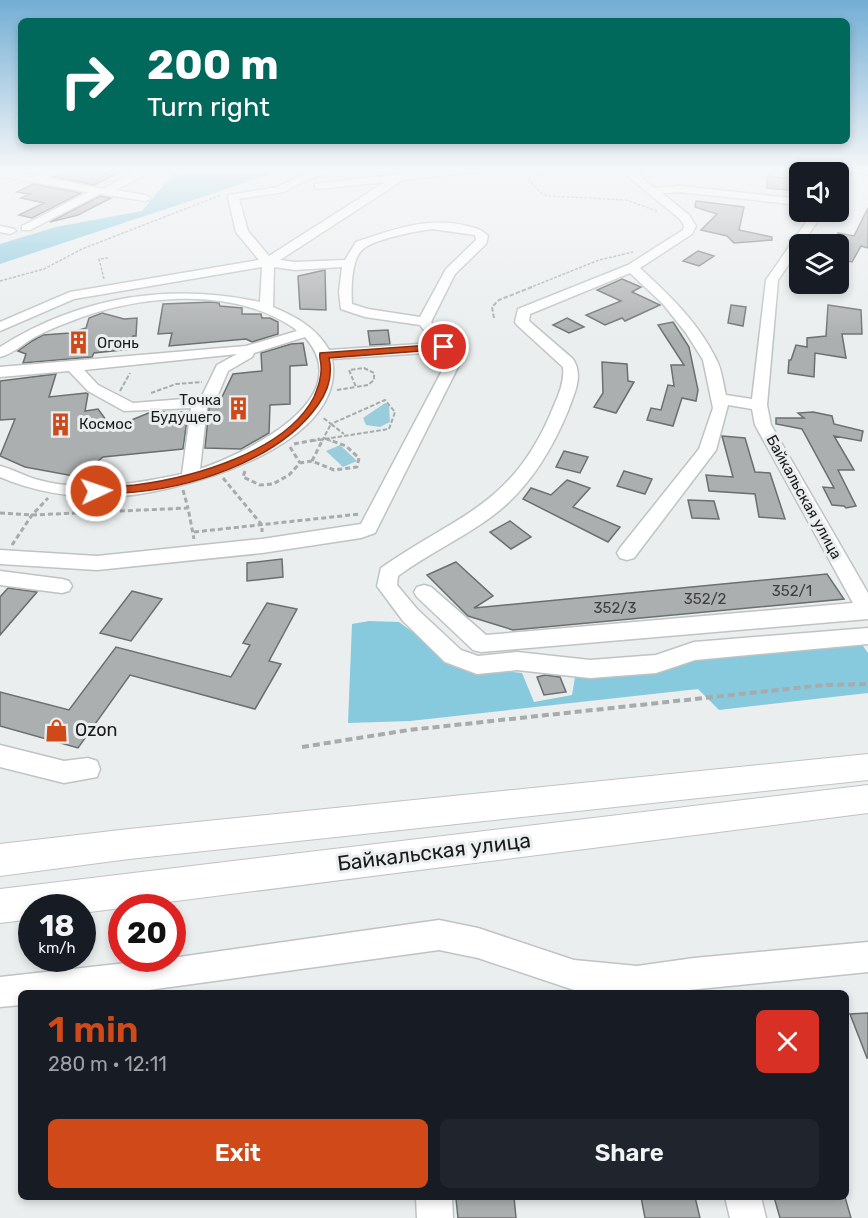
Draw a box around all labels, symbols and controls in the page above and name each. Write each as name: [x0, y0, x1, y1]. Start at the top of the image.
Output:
text: 200 m: [147, 40, 279, 90]
icon: right: [48, 42, 126, 120]
text: Turn right: [147, 91, 270, 123]
map controls: [789, 162, 849, 294]
button: sound: [789, 162, 849, 222]
button: layers: [789, 234, 849, 294]
pin: [418, 321, 469, 372]
building icon: Огонь: [66, 330, 92, 356]
icon: arrive: [427, 330, 460, 363]
place label: Огонь: [97, 334, 139, 352]
place label: Точка Будущего: [150, 391, 221, 426]
building icon: Точка Будущего: [226, 396, 252, 422]
building icon: Космос: [48, 411, 74, 437]
place label: Космос: [79, 415, 132, 433]
street label: Байкальская улица: [762, 432, 846, 562]
position arrow: [64, 459, 128, 523]
house number: 352/1: [772, 582, 812, 600]
house number: 352/2: [684, 590, 726, 608]
house number: 352/3: [594, 599, 636, 617]
shop icon: Ozon: [44, 717, 70, 743]
place label: Ozon: [75, 719, 117, 741]
street label: Байкальская улица: [336, 827, 532, 876]
speed limit sign: 20: [108, 894, 186, 972]
text: 18: [39, 908, 75, 944]
text: km/h: [38, 939, 76, 957]
text: 1 min: [48, 1008, 139, 1051]
button: close: [756, 1010, 819, 1073]
text: 280 m · 12:11: [48, 1052, 167, 1076]
button: Exit: [48, 1119, 428, 1188]
button: Share: [440, 1119, 819, 1188]

